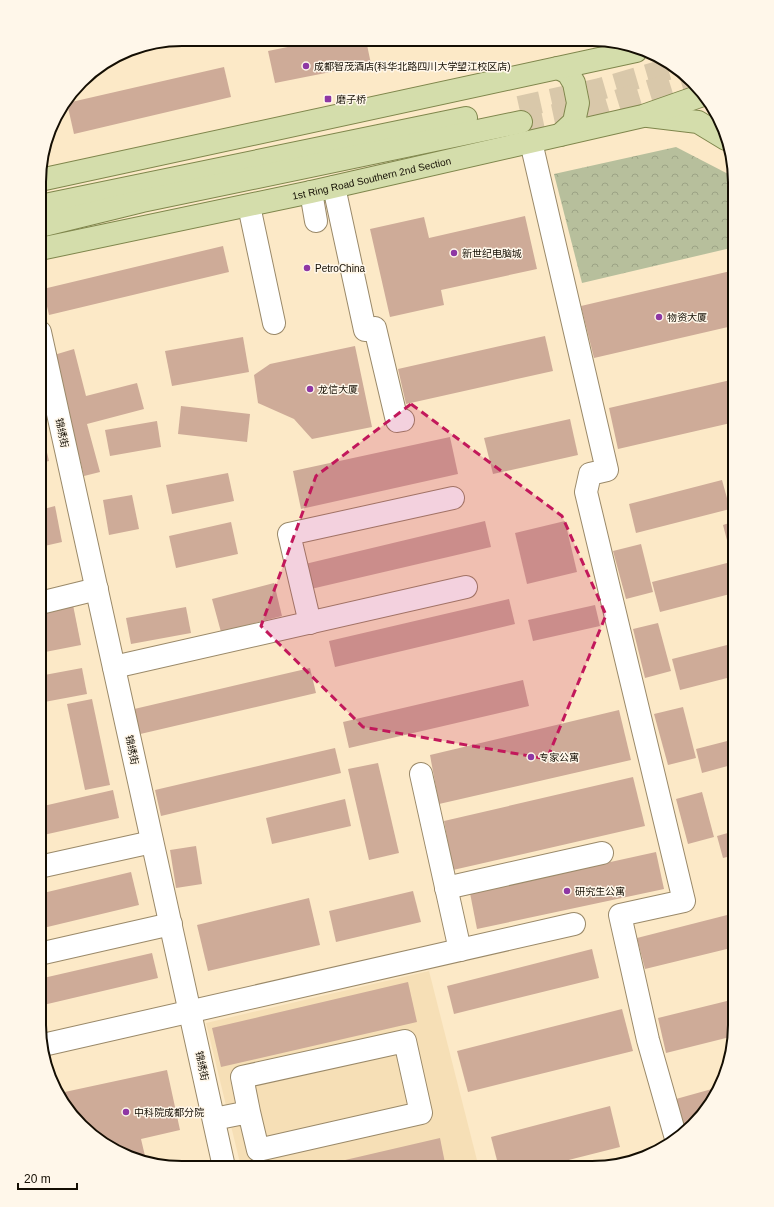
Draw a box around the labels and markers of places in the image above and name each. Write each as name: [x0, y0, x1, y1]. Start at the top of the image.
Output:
marker: 成都智茂酒店(科华北路四川大学望江校区店): [301, 61, 311, 71]
place label: 成都智茂酒店(科华北路四川大学望江校区店): [314, 61, 511, 72]
marker: 磨子桥: [323, 94, 333, 104]
place label: 磨子桥: [336, 94, 366, 105]
marker: 新世纪电脑城: [449, 248, 459, 258]
place label: 新世纪电脑城: [462, 248, 522, 259]
marker: PetroChina: [302, 263, 312, 273]
place label: PetroChina: [315, 263, 365, 274]
marker: 物资大厦: [654, 312, 664, 322]
place label: 物资大厦: [667, 312, 707, 323]
marker: 龙信大厦: [305, 384, 315, 394]
place label: 龙信大厦: [318, 384, 358, 395]
marker: 专家公寓: [526, 752, 536, 762]
place label: 专家公寓: [539, 752, 579, 763]
marker: 研究生公寓: [562, 886, 572, 896]
place label: 研究生公寓: [575, 886, 625, 897]
marker: 中科院成都分院: [121, 1107, 131, 1117]
place label: 中科院成都分院: [134, 1107, 204, 1118]

